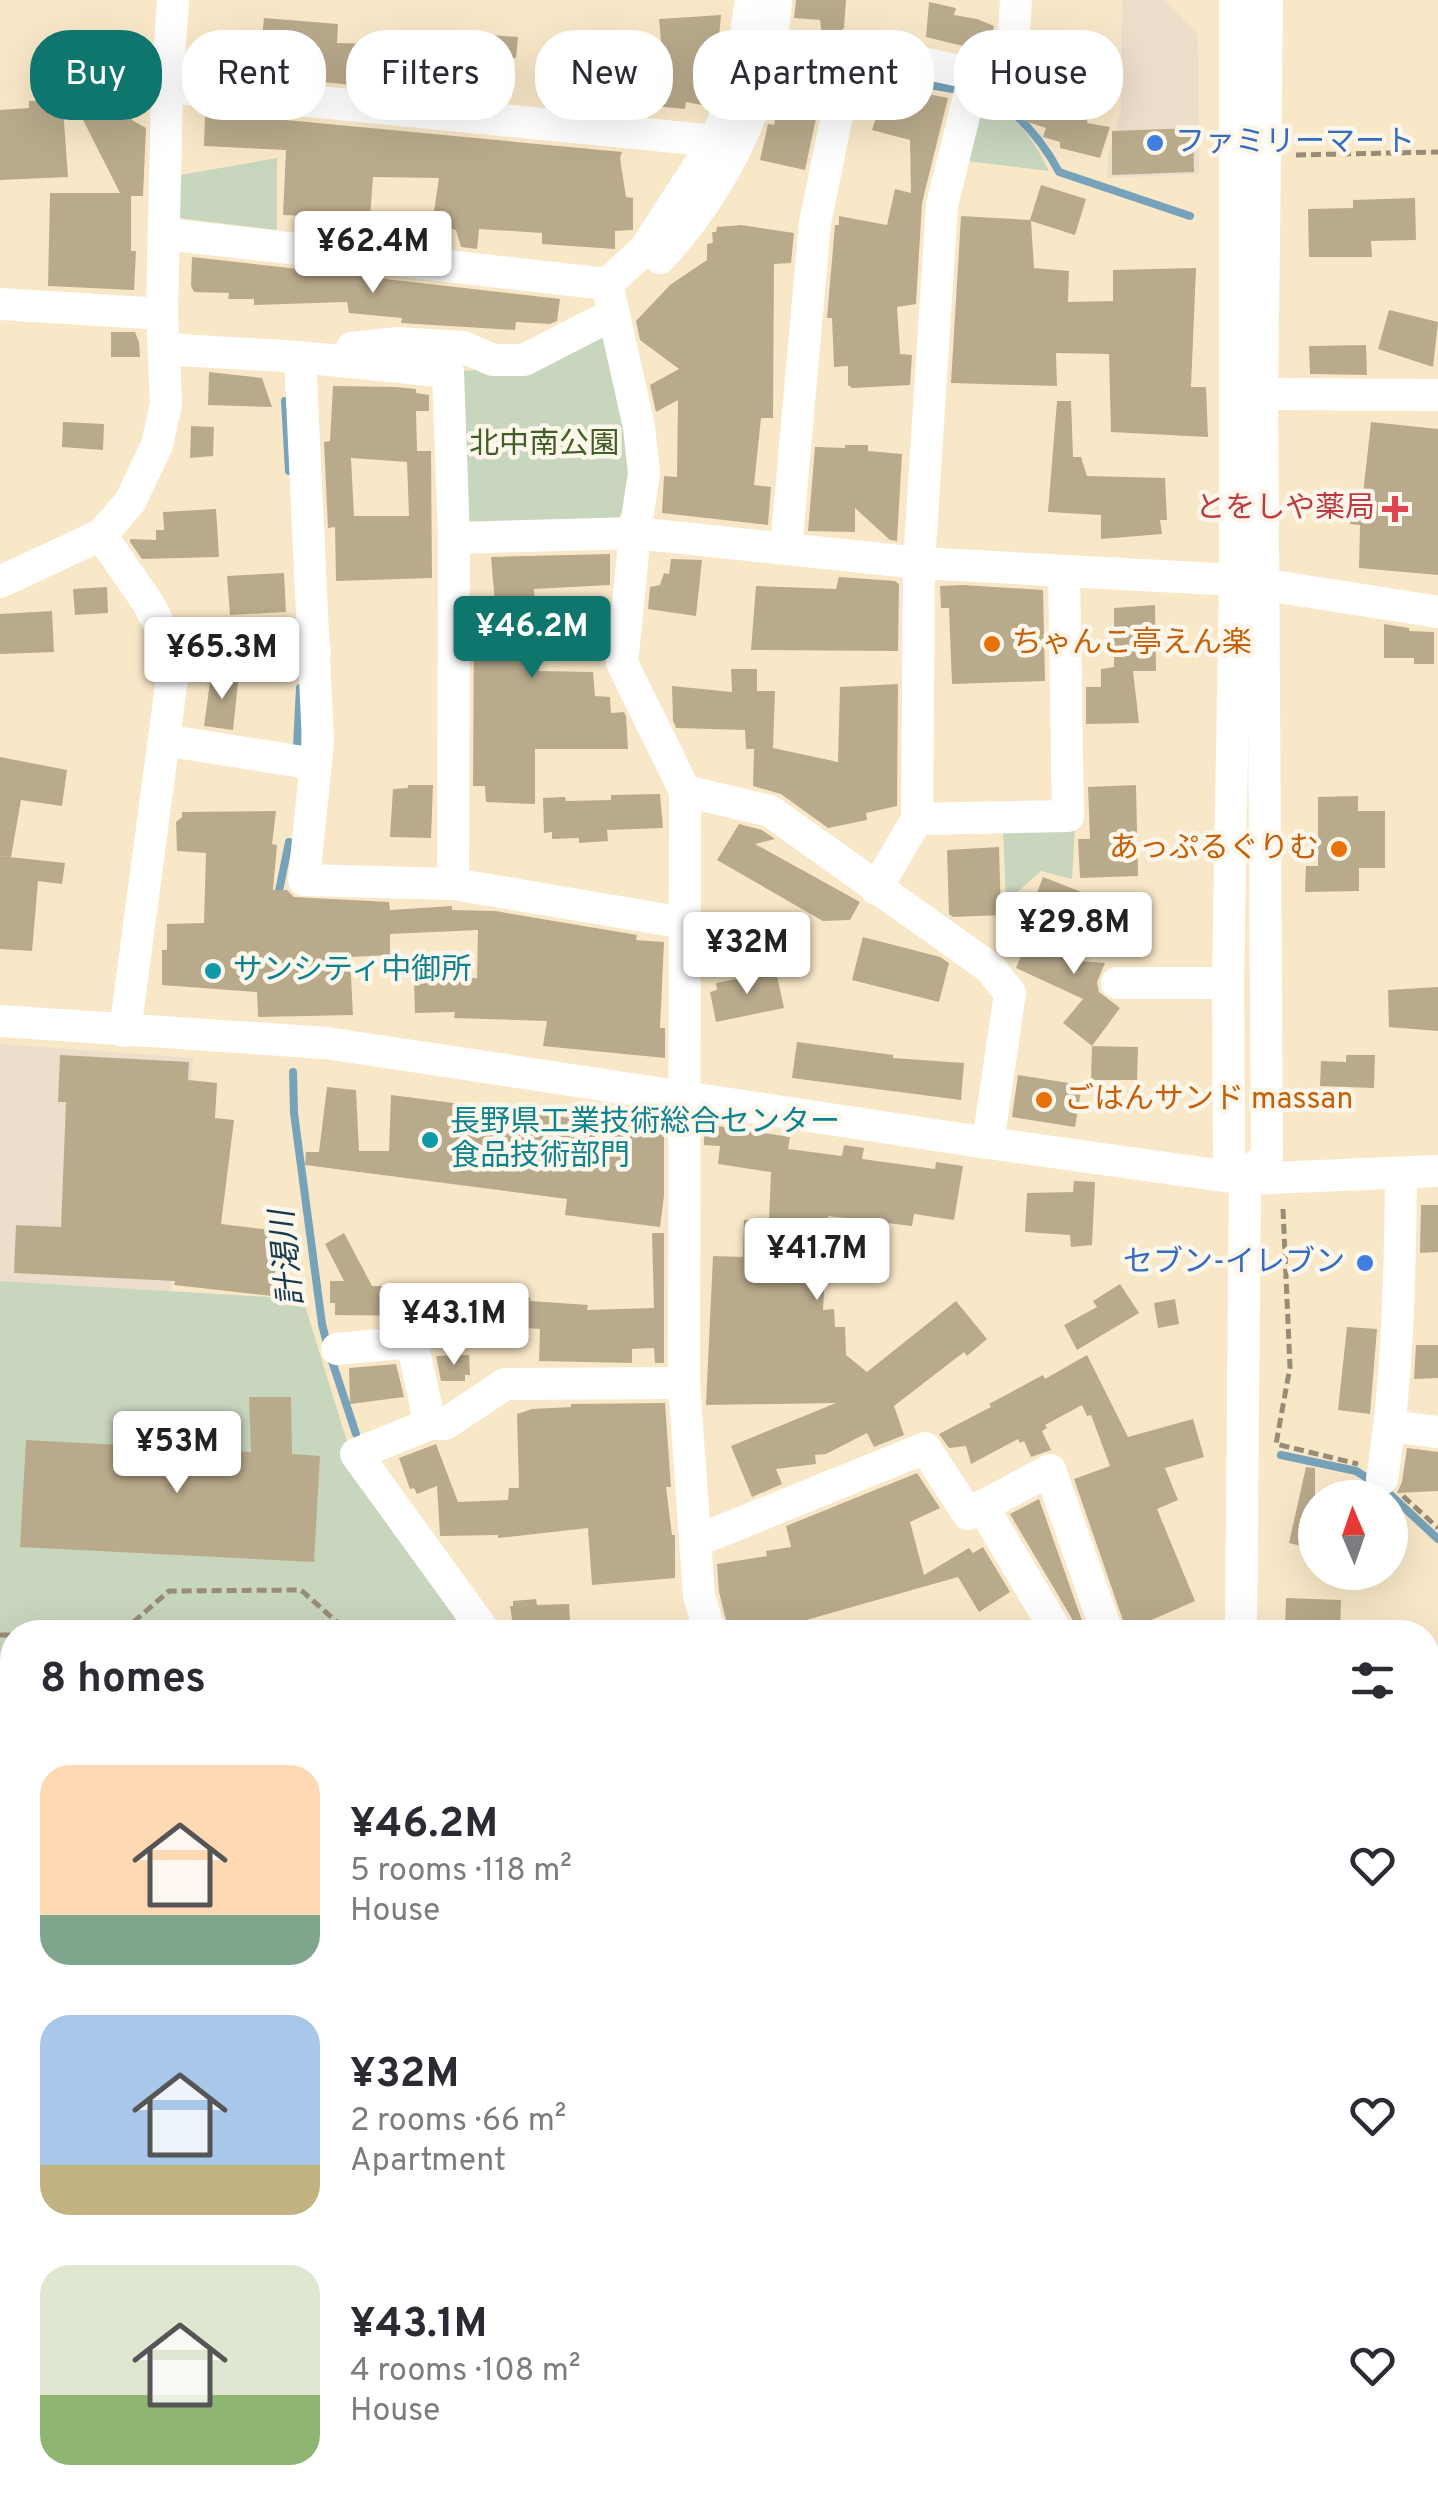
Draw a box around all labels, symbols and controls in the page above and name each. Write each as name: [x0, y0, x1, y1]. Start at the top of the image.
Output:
chip: Buy: [30, 30, 162, 120]
chip: Rent: [182, 30, 326, 120]
chip: Filters: [346, 30, 515, 120]
chip: New: [535, 30, 673, 120]
chip: Apartment: [693, 30, 934, 120]
chip: House: [954, 30, 1123, 120]
place label: ファミリーマート: [1175, 125, 1415, 162]
marker: ファミリーマート: [1144, 132, 1166, 154]
pin: ¥62.4M: [292, 211, 454, 296]
text: ¥62.4M: [317, 223, 429, 263]
park label: 北中南公園: [469, 427, 619, 464]
place label: とをしや薬局: [1195, 491, 1375, 528]
marker: とをしや薬局: [1384, 498, 1406, 520]
pin: ¥46.2M: [451, 596, 613, 681]
text: ¥46.2M: [476, 608, 588, 648]
pin: ¥65.3M: [141, 617, 303, 702]
place label: ちゃんこ亭えん楽: [1012, 626, 1252, 663]
text: ¥65.3M: [166, 629, 278, 669]
marker: ちゃんこ亭えん楽: [981, 633, 1003, 655]
place label: あっぷるぐりむ: [1109, 831, 1319, 868]
marker: あっぷるぐりむ: [1328, 838, 1350, 860]
pin: ¥29.8M: [993, 892, 1155, 977]
text: ¥29.8M: [1018, 904, 1130, 944]
pin: ¥32M: [688, 912, 806, 997]
text: ¥32M: [705, 924, 789, 964]
place label: サンシティ中御所: [233, 953, 471, 990]
marker: サンシティ中御所: [202, 960, 224, 982]
place label: ごはんサンド massan: [1064, 1082, 1353, 1119]
marker: ごはんサンド massan: [1033, 1089, 1055, 1111]
place label: 長野県工業技術総合センター 食品技術部門: [450, 1105, 840, 1176]
marker: 長野県工業技術総合センター 食品技術部門: [419, 1129, 441, 1151]
water label: 計渇川: [264, 1205, 314, 1308]
pin: ¥41.7M: [736, 1218, 898, 1303]
text: ¥41.7M: [766, 1230, 868, 1270]
place label: セブン-イレブン: [1123, 1245, 1345, 1282]
marker: セブン-イレブン: [1354, 1252, 1376, 1274]
pin: ¥43.1M: [373, 1283, 535, 1368]
text: ¥43.1M: [402, 1295, 506, 1335]
pin: ¥53M: [118, 1411, 236, 1496]
text: ¥53M: [135, 1423, 219, 1463]
north arrow: [1298, 1480, 1408, 1590]
map controls: [1298, 1480, 1408, 1590]
icon: filters: [1345, 1653, 1400, 1708]
text: 8 homes: [40, 1654, 206, 1707]
text: ¥46.2M: [350, 1799, 498, 1852]
icon: home: [120, 1805, 240, 1925]
icon: heart: [1345, 1838, 1400, 1893]
text: 5 rooms · 118 m²: [350, 1852, 572, 1892]
text: House: [350, 1892, 440, 1932]
text: ¥32M: [350, 2049, 460, 2102]
icon: home: [120, 2055, 240, 2175]
icon: heart: [1345, 2088, 1400, 2143]
text: 2 rooms · 66 m²: [350, 2102, 566, 2142]
text: Apartment: [350, 2142, 506, 2182]
text: ¥43.1M: [350, 2299, 488, 2352]
icon: home: [120, 2305, 240, 2425]
icon: heart: [1345, 2338, 1400, 2393]
text: 4 rooms · 108 m²: [350, 2352, 581, 2392]
text: House: [350, 2392, 440, 2432]

